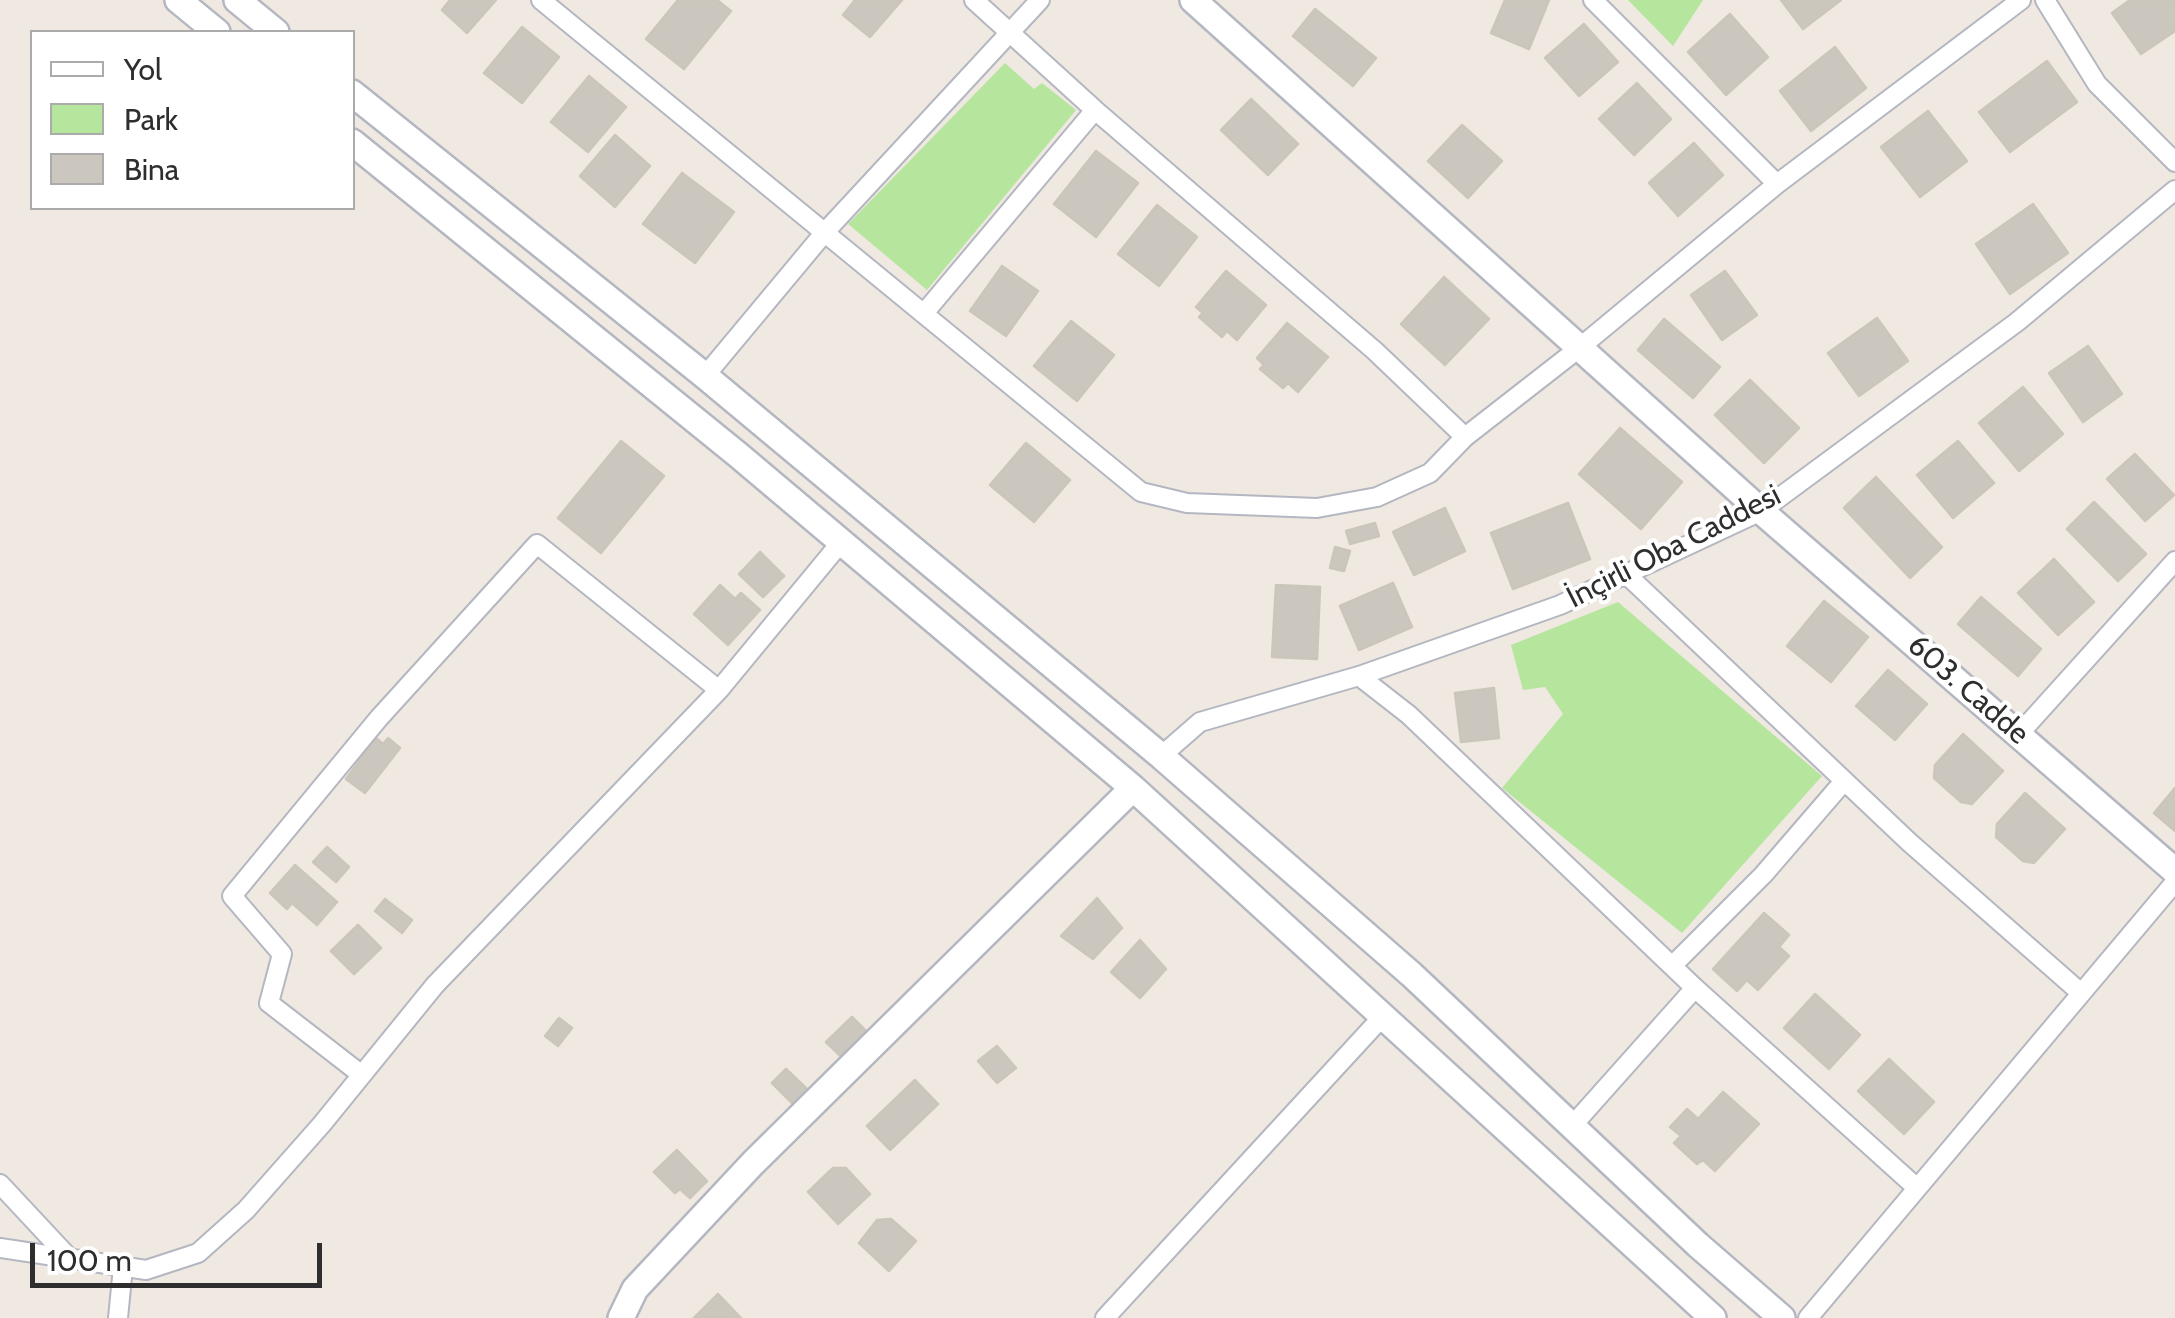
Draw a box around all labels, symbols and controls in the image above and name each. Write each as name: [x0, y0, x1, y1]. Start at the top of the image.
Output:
legend: [30, 30, 355, 210]
text: Yol: [124, 51, 162, 88]
text: Park: [124, 101, 178, 138]
text: Bina: [124, 151, 179, 188]
street label: İnçirli Oba Caddesi: [1561, 478, 1787, 616]
street label: 603. Cadde: [1900, 628, 2036, 752]
scale bar: [35, 1223, 328, 1285]
text: 100 m: [47, 1242, 132, 1279]

